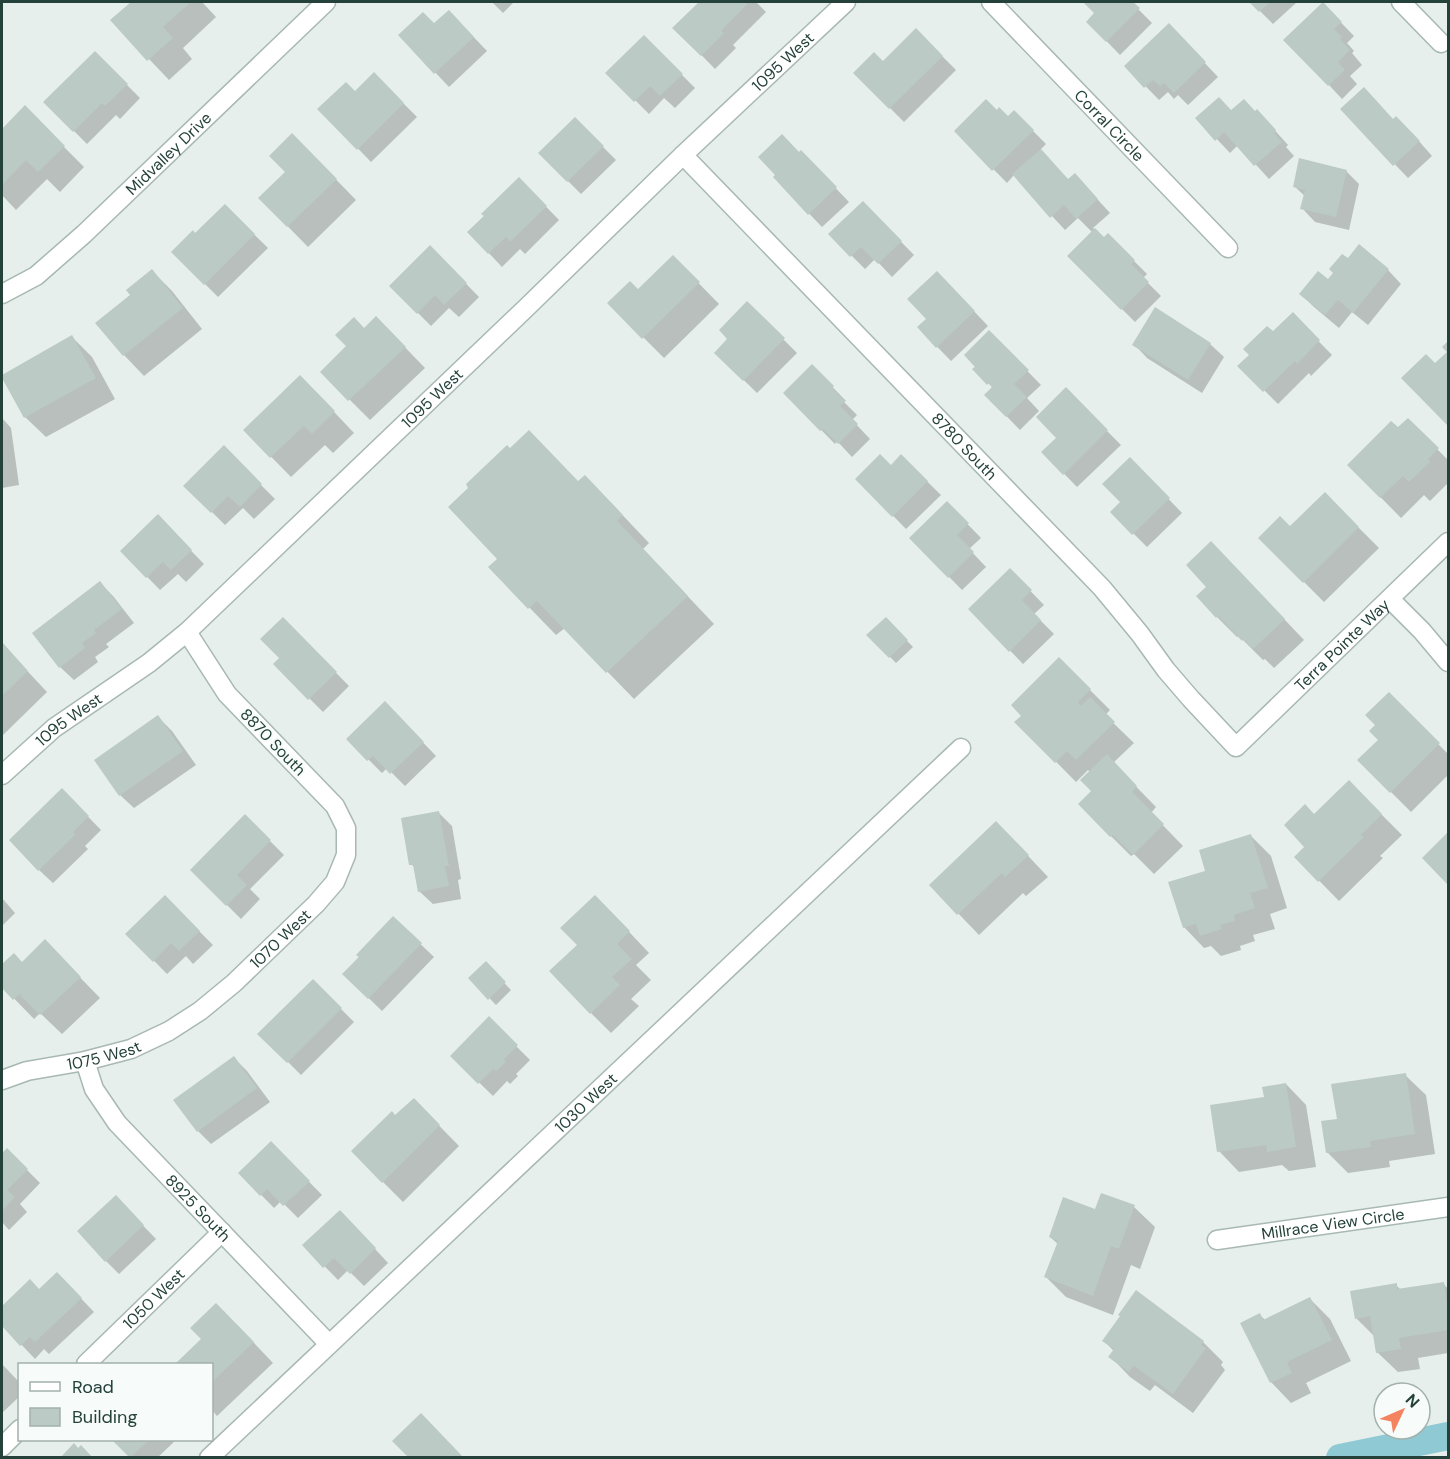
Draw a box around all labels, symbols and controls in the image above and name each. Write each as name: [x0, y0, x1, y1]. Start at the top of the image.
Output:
street label: 1095 West: [747, 27, 818, 96]
street label: Corral Circle: [1070, 85, 1149, 166]
street label: Midvalley Drive: [121, 107, 216, 199]
street label: 1095 West: [397, 363, 467, 432]
street label: 8780 South: [927, 408, 1002, 484]
street label: Terra Pointe Way: [1290, 594, 1394, 695]
street label: 1095 West: [31, 688, 106, 751]
street label: 8870 South: [236, 704, 310, 780]
street label: 1070 West: [245, 904, 315, 973]
street label: 1075 West: [65, 1035, 144, 1074]
street label: 1030 West: [550, 1068, 621, 1137]
street label: 8925 South: [161, 1170, 236, 1246]
street label: Millrace View Circle: [1260, 1203, 1406, 1244]
street label: 1050 West: [118, 1264, 189, 1333]
legend: [18, 1363, 213, 1441]
text: Road: [72, 1375, 114, 1399]
north arrow: [1372, 1381, 1432, 1441]
text: N: [1401, 1389, 1424, 1412]
text: Building: [72, 1405, 137, 1429]

